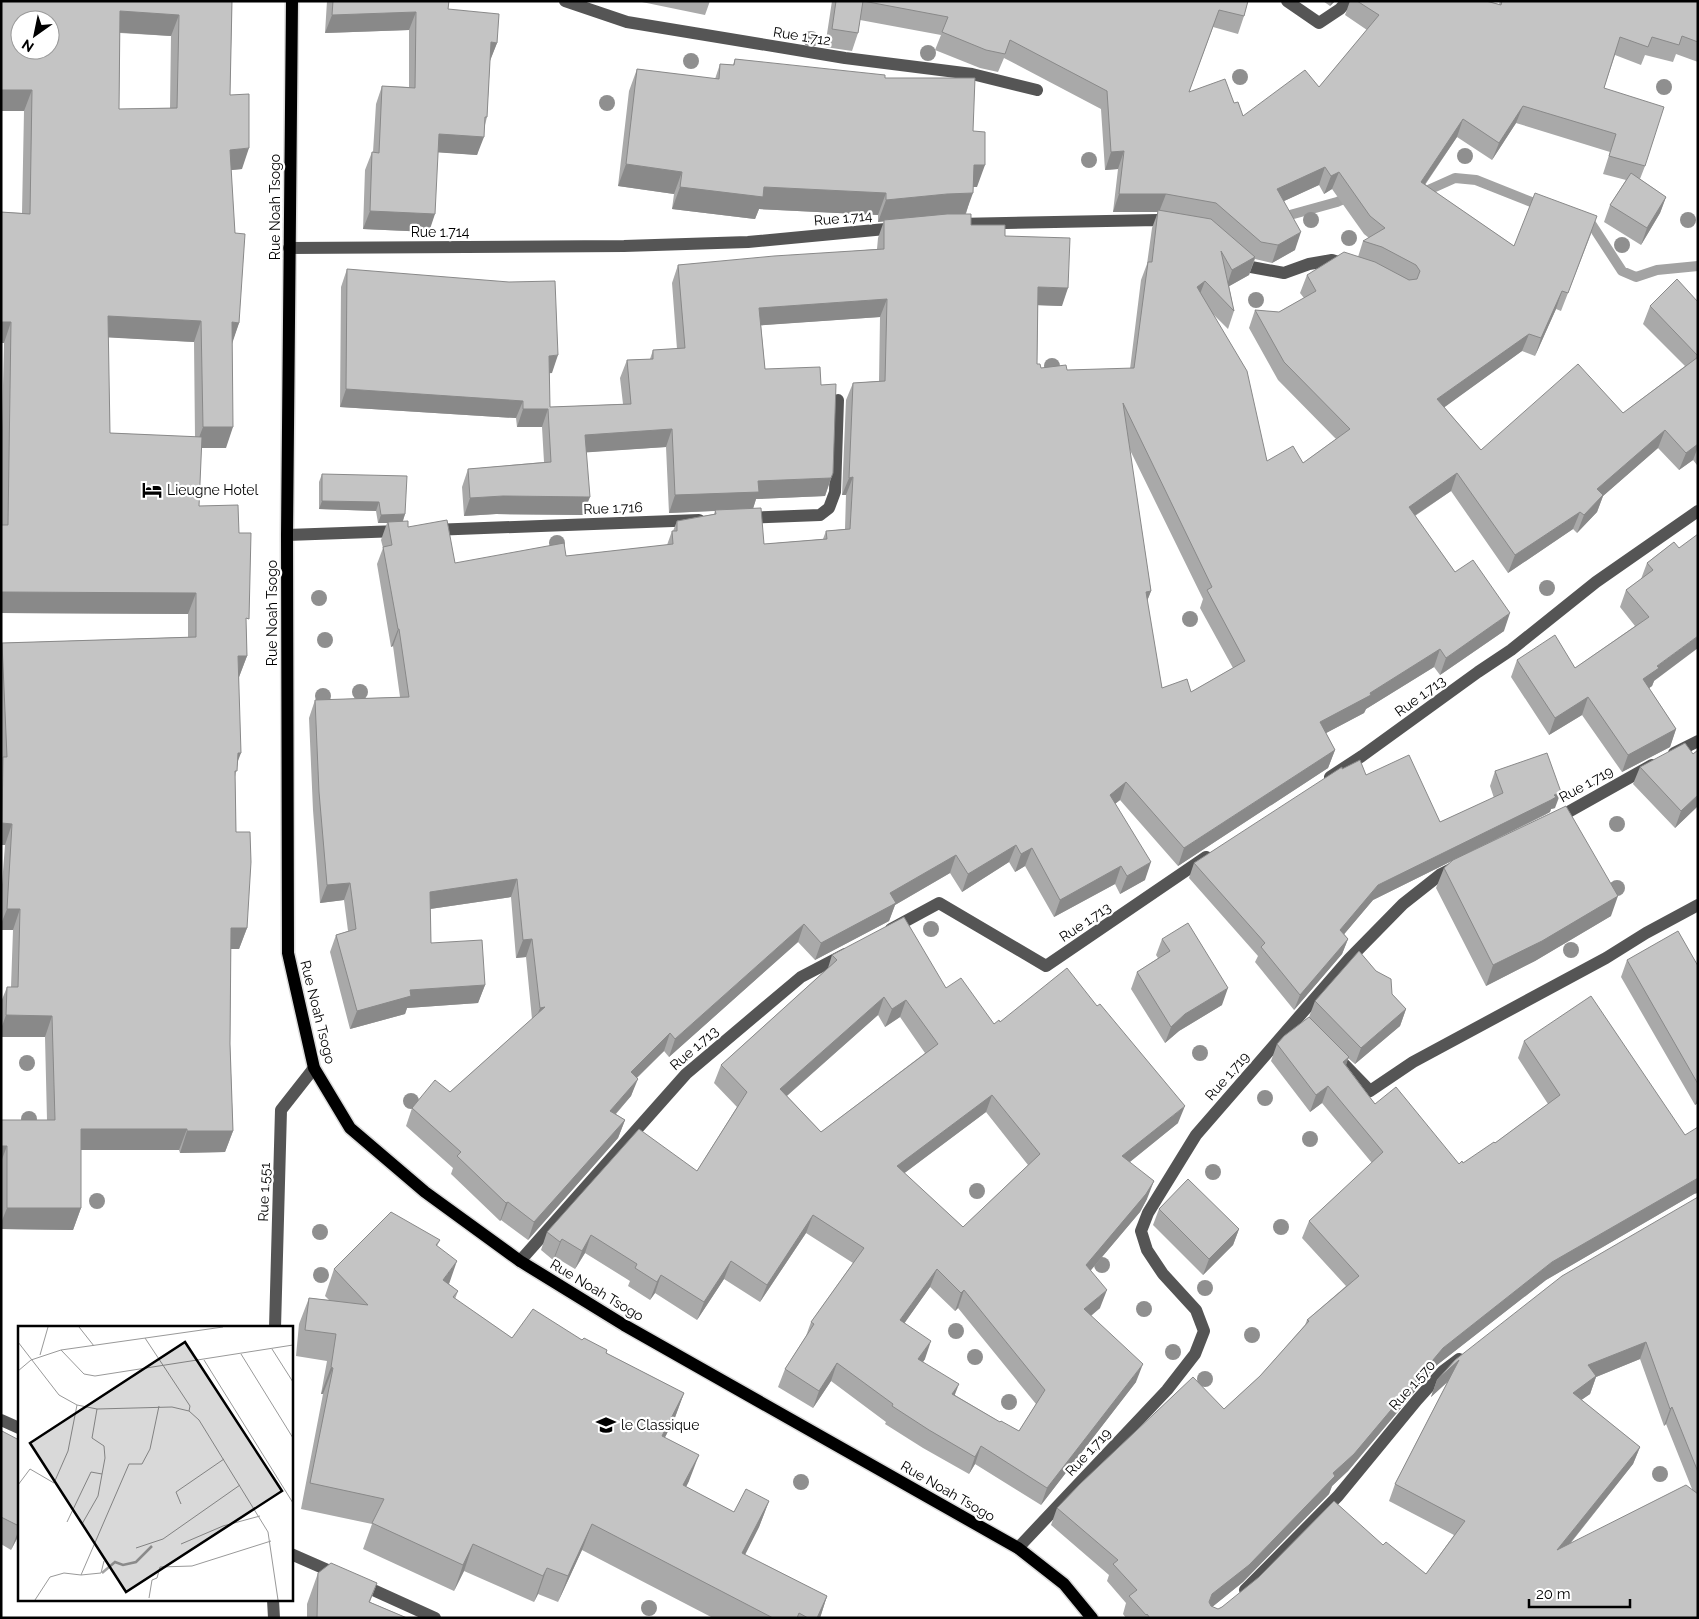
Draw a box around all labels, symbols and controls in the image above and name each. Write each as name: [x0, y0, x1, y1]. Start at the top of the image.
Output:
north arrow: [10, 10, 60, 60]
street label: Rue 1.712: [772, 24, 832, 48]
text: N: [19, 36, 37, 56]
street label: Rue Noah Tsogo: [267, 154, 283, 260]
street label: Rue 1.714: [813, 207, 873, 229]
street label: Rue 1.714: [411, 224, 470, 240]
hotel icon: Lieugne Hotel: [141, 479, 163, 501]
place label: Lieugne Hotel: [167, 482, 259, 498]
street label: Rue 1.716: [583, 499, 643, 517]
street label: Rue Noah Tsogo: [264, 560, 280, 666]
street label: Rue 1.713: [1392, 672, 1448, 720]
street label: Rue 1.719: [1556, 763, 1616, 805]
street label: Rue 1.713: [1056, 899, 1114, 945]
street label: Rue Noah Tsogo: [297, 959, 339, 1065]
street label: Rue 1.713: [667, 1023, 721, 1073]
street label: Rue 1.719: [1202, 1048, 1252, 1104]
street label: Rue 1.551: [255, 1162, 273, 1222]
street label: Rue Noah Tsogo: [547, 1256, 647, 1324]
inset map: [18, 1326, 292, 1602]
street label: Rue 1.570: [1386, 1357, 1438, 1413]
school or university icon: le Classique: [595, 1414, 617, 1436]
place label: le Classique: [621, 1417, 699, 1433]
street label: Rue 1.719: [1062, 1425, 1114, 1479]
street label: Rue Noah Tsogo: [898, 1458, 998, 1524]
scale bar: [1529, 1576, 1630, 1608]
text: 20 m: [1536, 1585, 1571, 1603]

